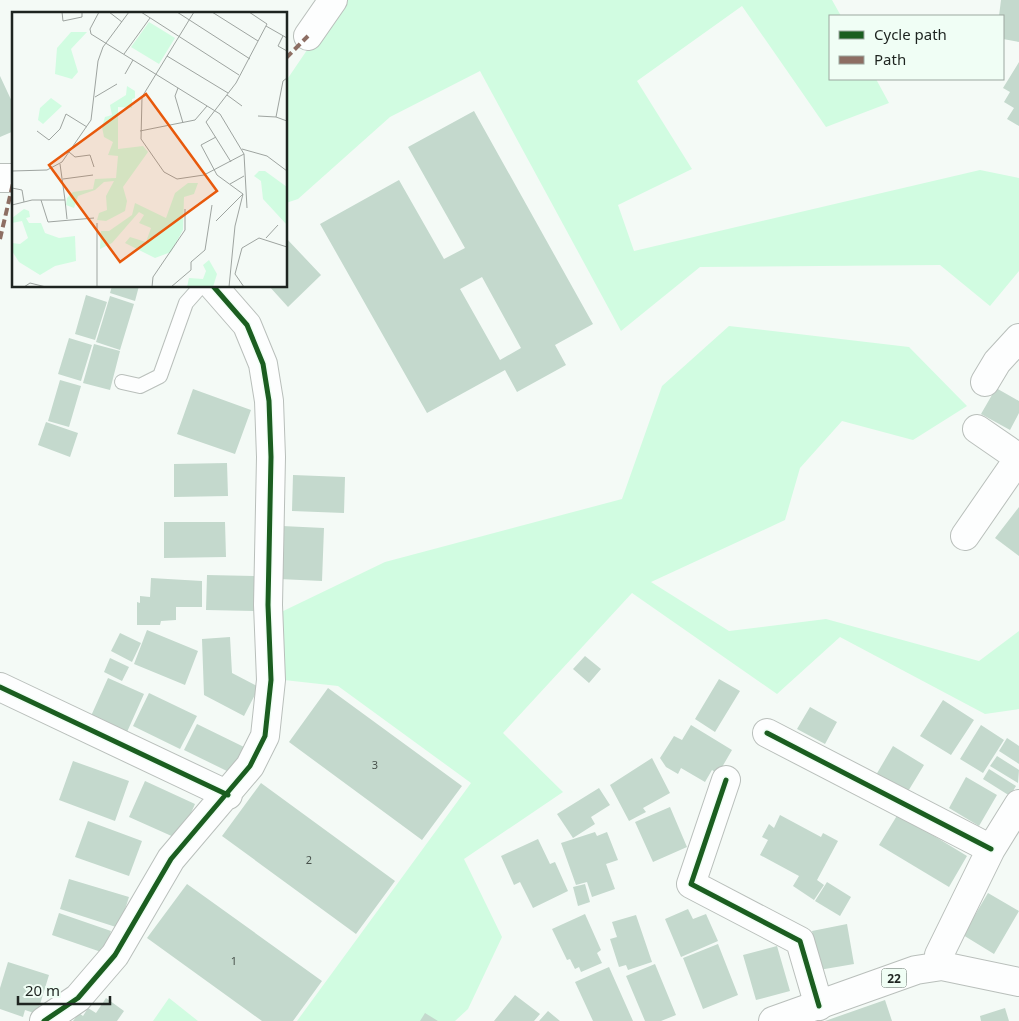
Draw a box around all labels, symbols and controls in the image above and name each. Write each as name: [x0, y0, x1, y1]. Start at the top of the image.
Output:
inset map: [12, 12, 288, 288]
legend: [829, 15, 1004, 80]
text: Cycle path: [874, 24, 947, 44]
text: Path: [874, 49, 906, 69]
house number: 3: [372, 757, 378, 772]
house number: 2: [306, 852, 312, 867]
house number: 1: [231, 953, 237, 968]
road number: 22: [882, 968, 906, 988]
scale bar: [18, 974, 110, 1006]
text: 20 m: [25, 980, 60, 1000]

